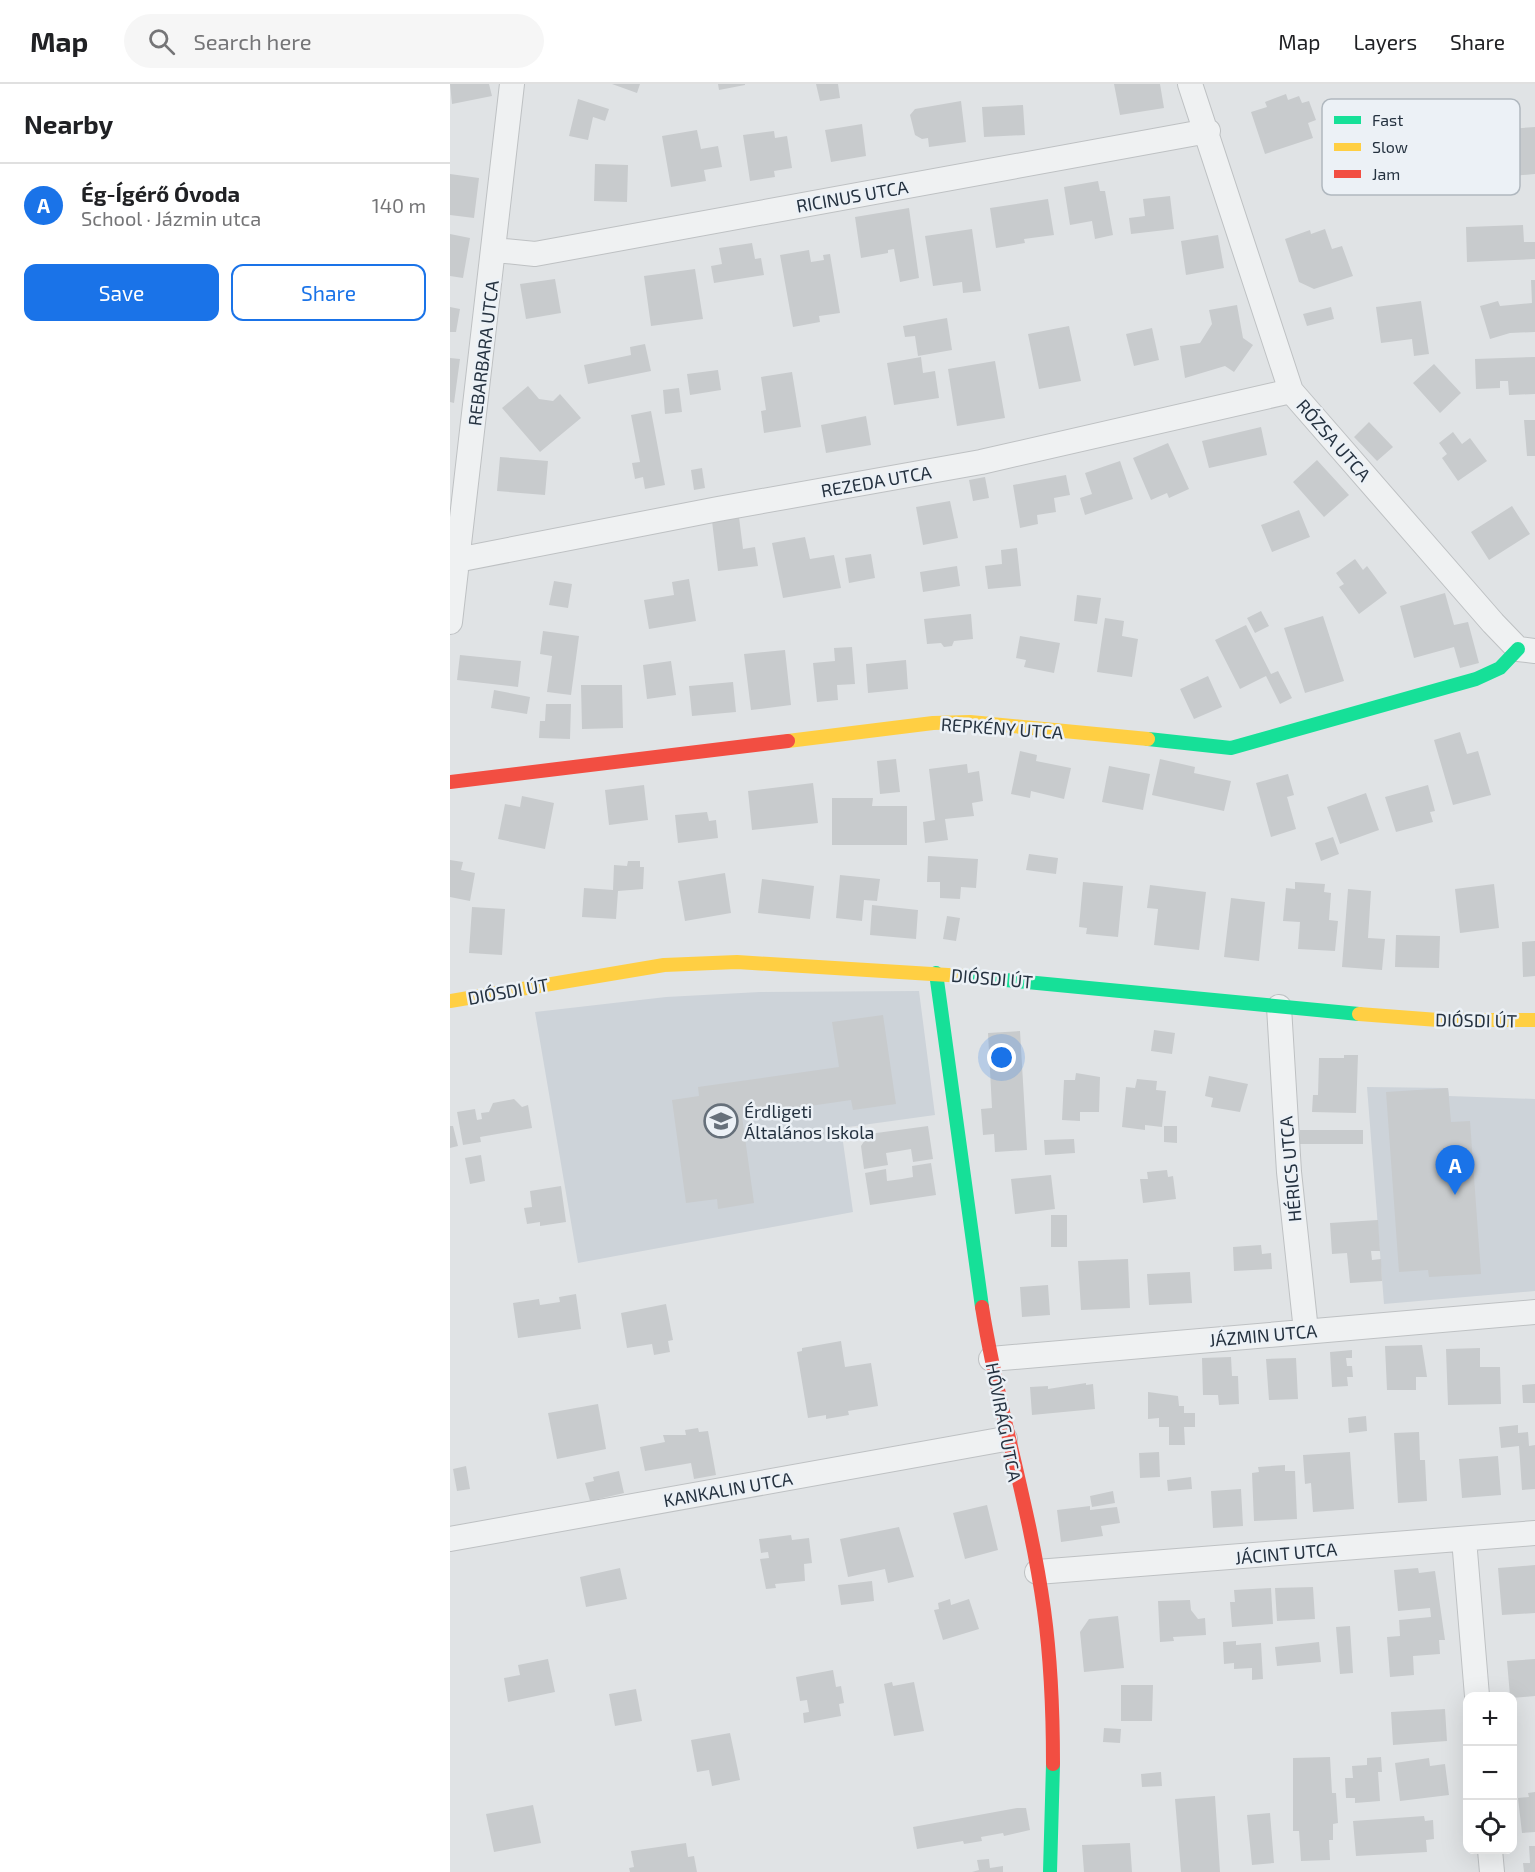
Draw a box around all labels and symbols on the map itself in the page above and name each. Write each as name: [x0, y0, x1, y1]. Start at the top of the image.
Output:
legend: [1322, 99, 1520, 195]
text: Fast: [1372, 110, 1403, 129]
text: Slow: [1372, 137, 1408, 156]
text: Jam: [1372, 164, 1400, 183]
street label: RICINUS UTCA: [794, 175, 910, 217]
street label: REBARBARA UTCA: [463, 278, 503, 427]
street label: RÓZSA UTCA: [1292, 394, 1376, 486]
street label: REZEDA UTCA: [819, 460, 934, 502]
street label: REPKÉNY UTCA: [940, 713, 1065, 743]
street label: DIÓSDI ÚT: [950, 963, 1034, 993]
street label: DIÓSDI ÚT: [466, 973, 551, 1009]
street label: DIÓSDI ÚT: [1435, 1008, 1518, 1032]
your location: [987, 1043, 1016, 1072]
place label: Érdligeti Általános Iskola: [744, 1100, 874, 1143]
school or university icon: Érdligeti Általános Iskola: [703, 1103, 739, 1139]
street label: HÉRICS UTCA: [1274, 1114, 1306, 1223]
pin: A: [1436, 1146, 1474, 1195]
street label: JÁZMIN UTCA: [1208, 1319, 1319, 1351]
street label: HÓVIRÁG UTCA: [982, 1361, 1026, 1484]
street label: KANKALIN UTCA: [662, 1467, 795, 1511]
street label: JÁCINT UTCA: [1234, 1538, 1339, 1568]

